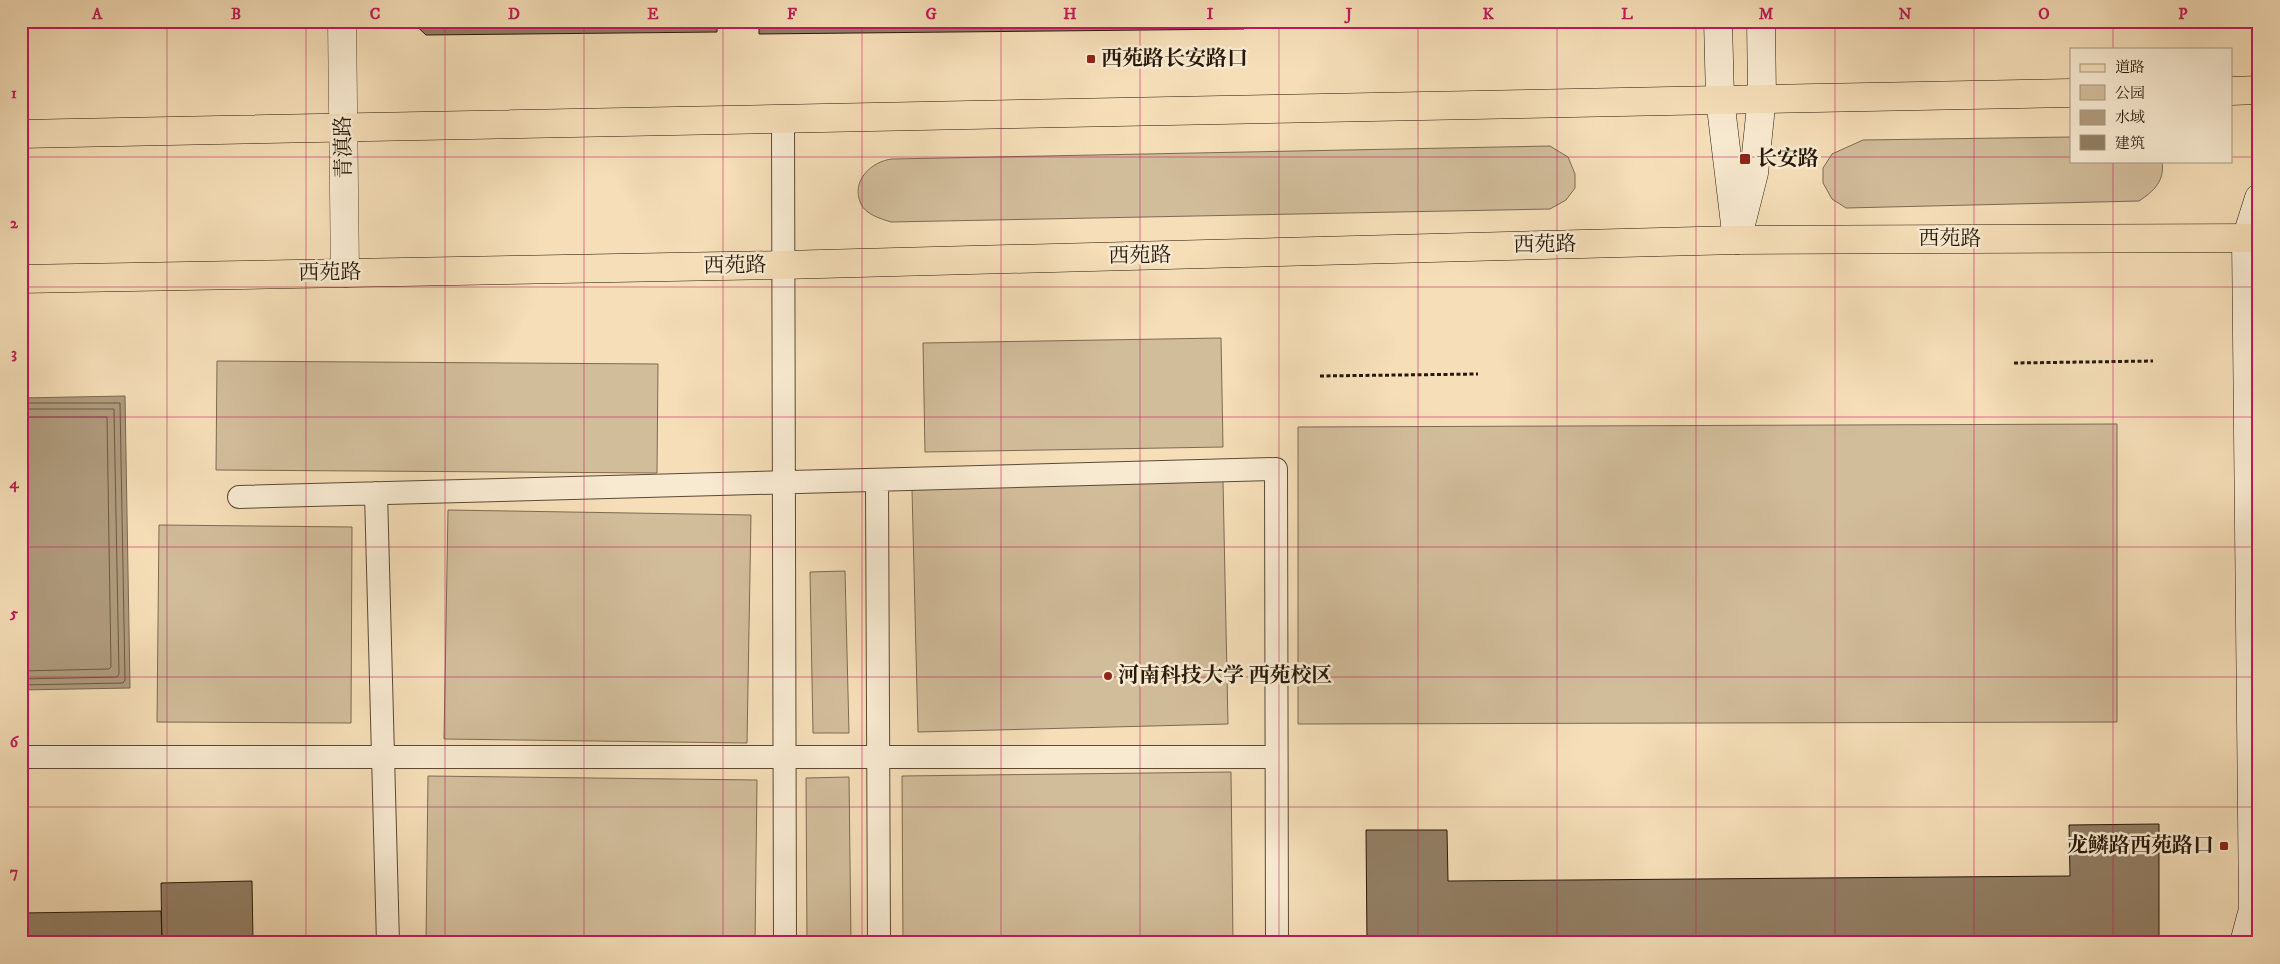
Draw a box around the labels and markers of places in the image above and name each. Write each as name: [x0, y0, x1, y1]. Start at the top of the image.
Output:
place label: 西苑路长安路口: [1101, 46, 1248, 72]
marker: 西苑路长安路口: [1085, 53, 1097, 65]
place label: 长安路: [1756, 146, 1819, 172]
marker: 长安路: [1738, 152, 1752, 166]
place label: 河南科技大学 西苑校区: [1118, 663, 1333, 689]
marker: 河南科技大学 西苑校区: [1102, 670, 1114, 682]
place label: 龙鳞路西苑路口: [2067, 833, 2214, 859]
marker: 龙鳞路西苑路口: [2218, 840, 2230, 852]

